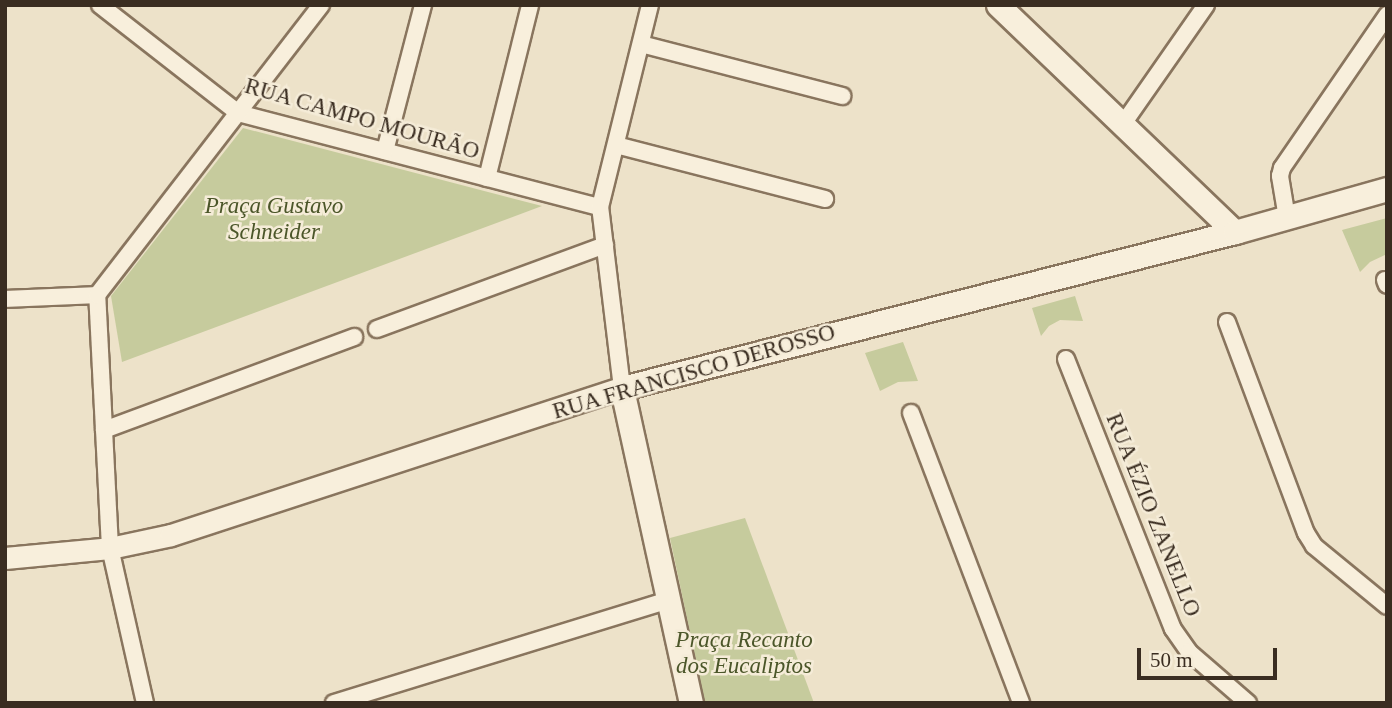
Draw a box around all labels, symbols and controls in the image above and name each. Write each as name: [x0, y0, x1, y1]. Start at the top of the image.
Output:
street label: RUA CAMPO MOURÃO: [241, 72, 483, 166]
park label: Praça Gustavo Schneider: [205, 192, 343, 246]
street label: RUA FRANCISCO DEROSSO: [549, 318, 839, 426]
street label: RUA ÉZIO ZANELLO: [1099, 409, 1207, 621]
park label: Praça Recanto dos Eucaliptos: [675, 626, 813, 680]
scale bar: [1140, 634, 1280, 678]
text: 50 m: [1150, 648, 1193, 672]

